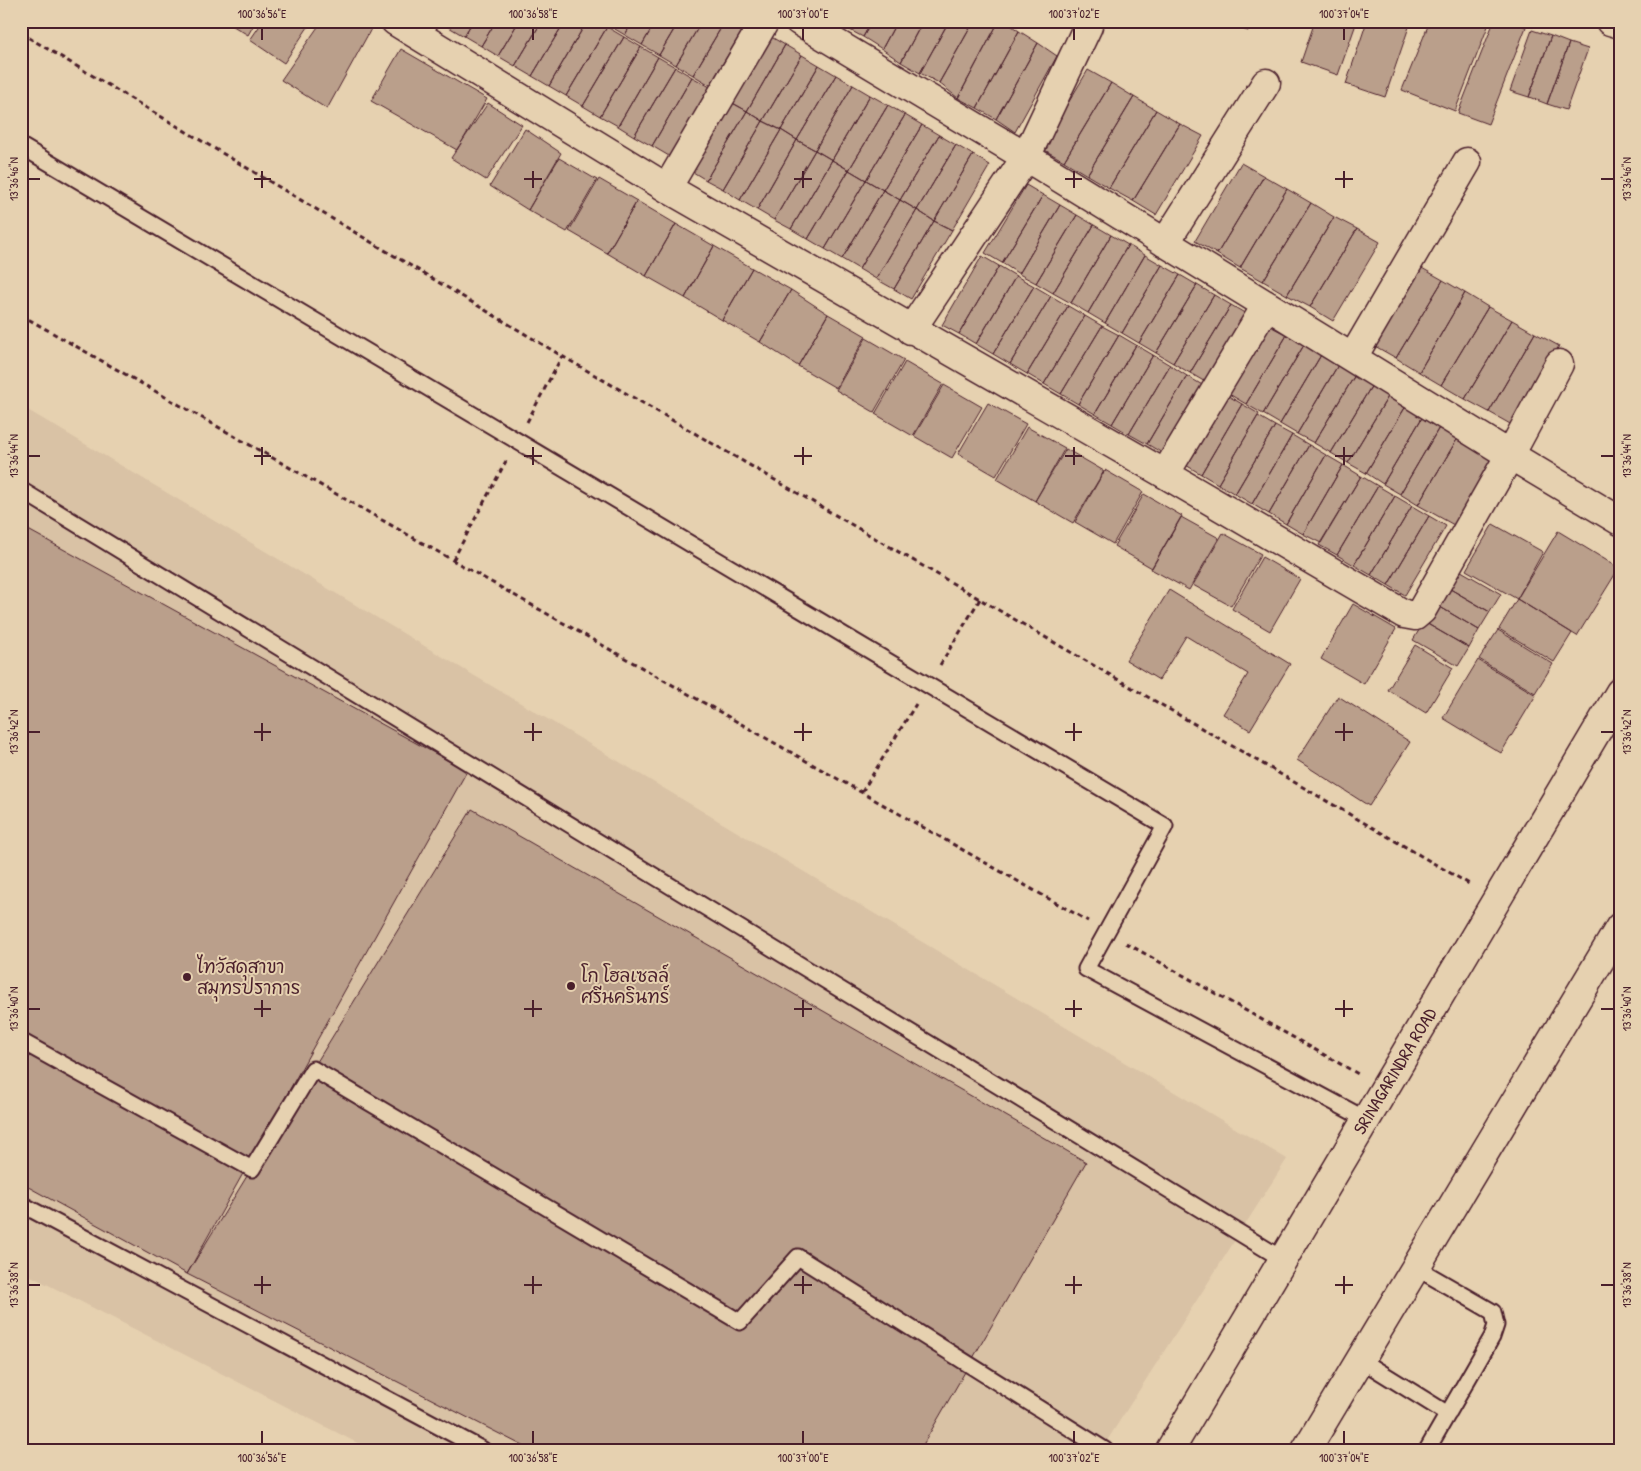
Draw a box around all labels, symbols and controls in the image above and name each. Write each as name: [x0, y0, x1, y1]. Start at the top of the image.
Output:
text: 100°36'56"E: [238, 5, 287, 22]
text: 100°36'58"E: [508, 5, 558, 22]
text: 100°37'00"E: [778, 5, 829, 22]
text: 100°37'02"E: [1048, 5, 1100, 22]
text: 100°37'04"E: [1319, 5, 1370, 22]
text: 13°36'46"N: [5, 157, 22, 201]
text: 13°36'46"N: [1618, 157, 1635, 201]
text: 13°36'44"N: [5, 434, 22, 478]
text: 13°36'44"N: [1618, 434, 1635, 478]
text: 13°36'42"N: [5, 710, 22, 754]
text: 13°36'42"N: [1618, 710, 1635, 754]
place label: ไทวัสดุสาขา สมุทรปราการ: [196, 954, 300, 1002]
place label: โก โฮลเซลล์ ศรีนครินทร์: [581, 963, 670, 1009]
marker: ไทวัสดุสาขา สมุทรปราการ: [181, 971, 193, 983]
marker: โก โฮลเซลล์ ศรีนครินทร์: [565, 980, 577, 992]
text: 13°36'40"N: [5, 987, 22, 1031]
text: 13°36'40"N: [1618, 987, 1635, 1031]
street label: SRINAGARINDRA ROAD: [1347, 1002, 1442, 1139]
text: 13°36'38"N: [5, 1262, 22, 1308]
text: 13°36'38"N: [1618, 1262, 1635, 1308]
text: 100°36'56"E: [238, 1449, 287, 1466]
text: 100°36'58"E: [508, 1449, 558, 1466]
text: 100°37'00"E: [778, 1449, 829, 1466]
text: 100°37'02"E: [1048, 1449, 1100, 1466]
text: 100°37'04"E: [1319, 1449, 1370, 1466]

